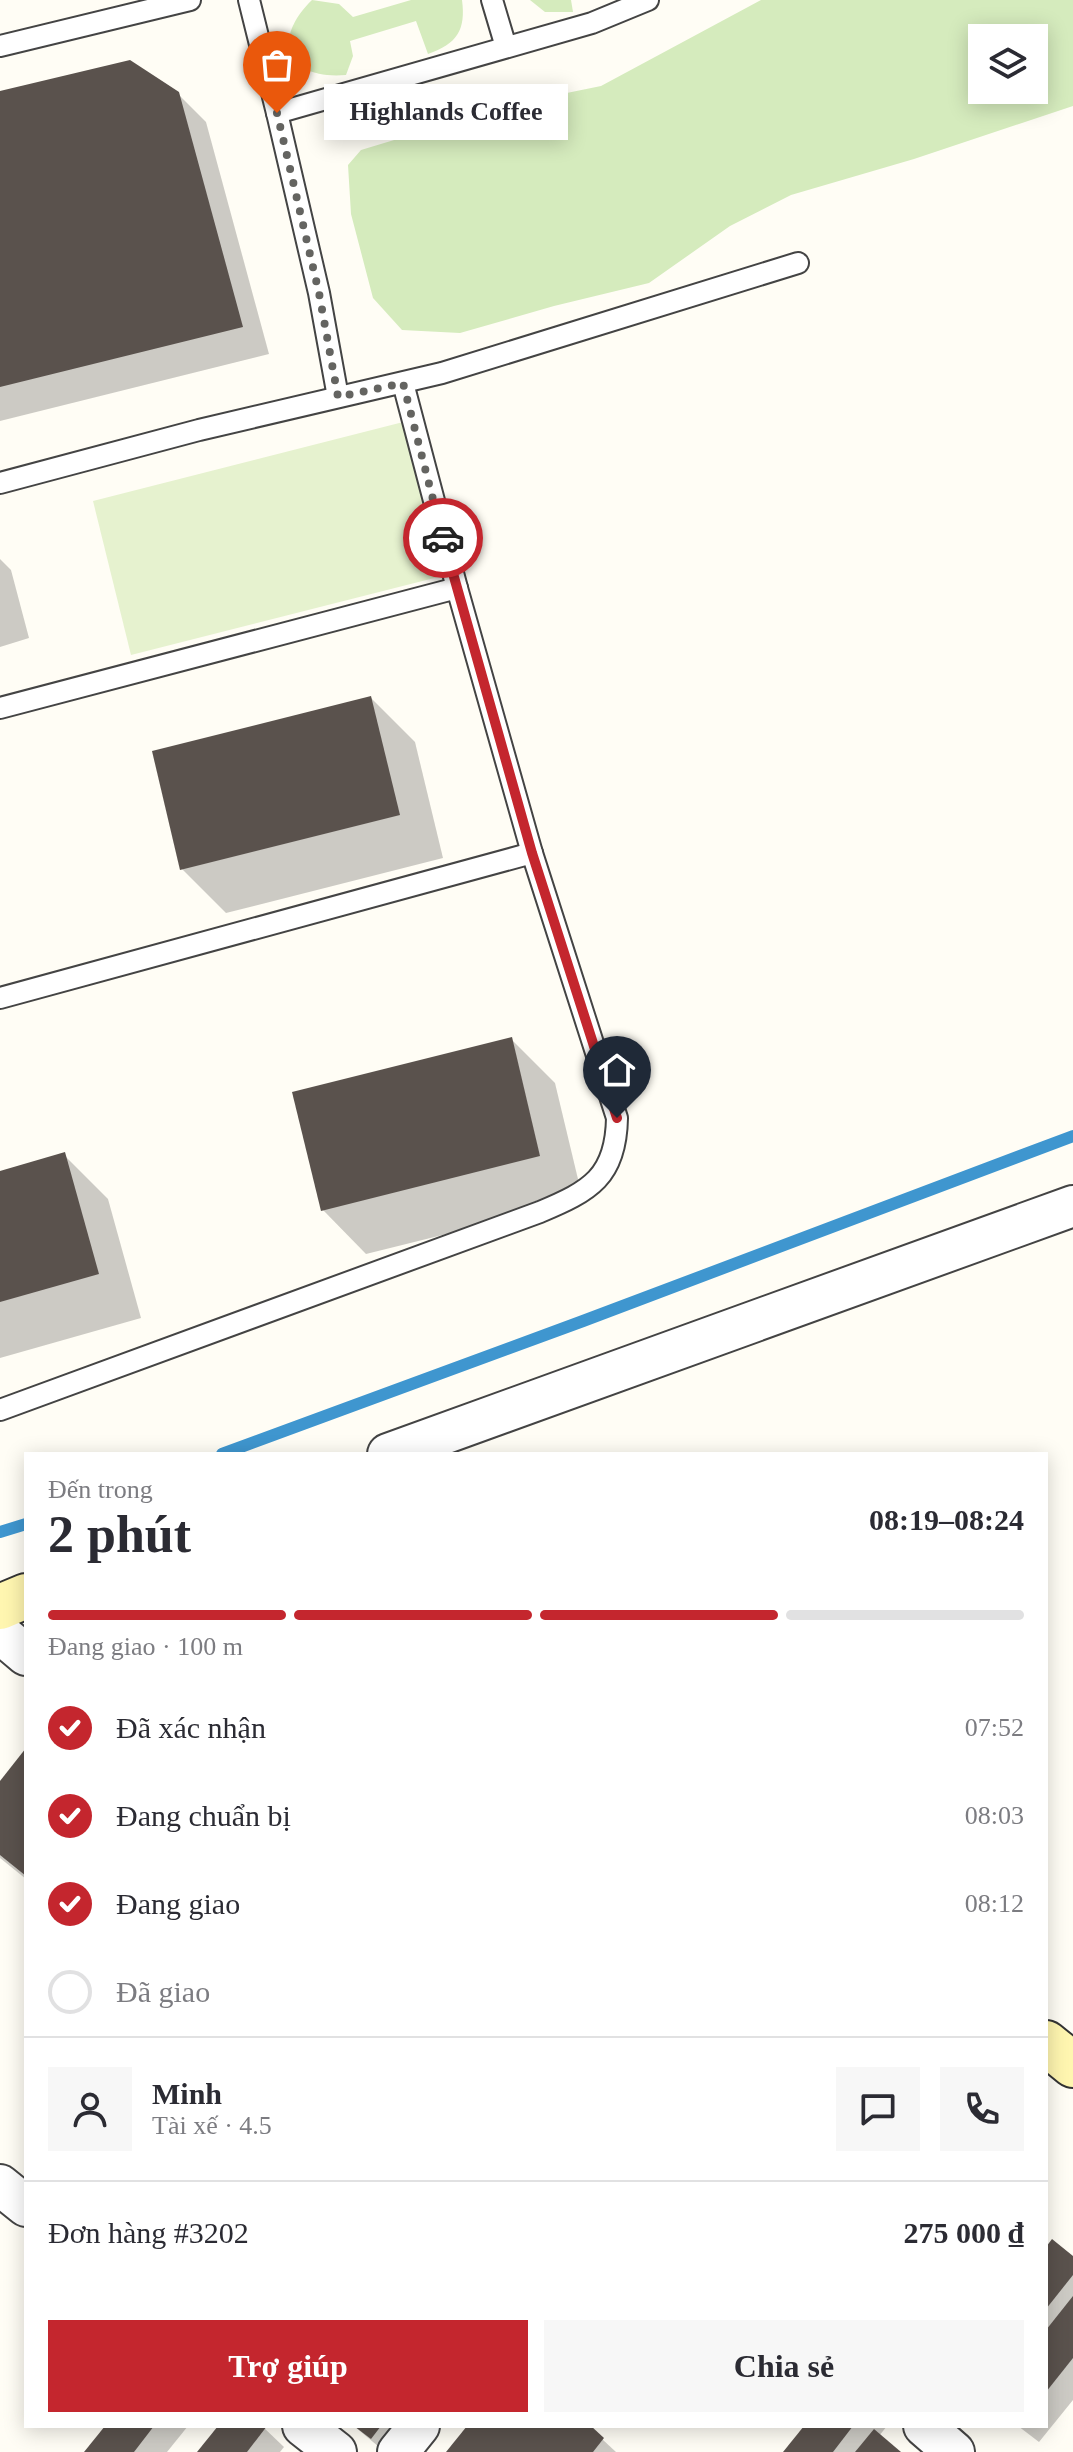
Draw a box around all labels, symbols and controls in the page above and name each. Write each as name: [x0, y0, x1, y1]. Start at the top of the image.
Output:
map controls: [968, 24, 1048, 104]
button: layers: [968, 24, 1048, 104]
pin: [243, 31, 311, 113]
icon: bag: [255, 43, 299, 87]
callout: Highlands Coffee: [325, 85, 569, 141]
text: Highlands Coffee: [350, 97, 542, 126]
courier: [403, 498, 483, 578]
icon: car: [421, 516, 465, 560]
pin: [583, 1036, 651, 1118]
icon: home: [595, 1048, 639, 1092]
text: Đến trong: [48, 1475, 153, 1504]
text: 08:19–08:24: [869, 1503, 1024, 1536]
text: 2 phút: [48, 1506, 191, 1563]
text: Đang giao · 100 m: [48, 1632, 243, 1661]
icon: check: [48, 1706, 92, 1750]
text: Đã xác nhận: [116, 1711, 266, 1744]
text: 07:52: [965, 1713, 1024, 1742]
icon: check: [48, 1794, 92, 1838]
text: Đang chuẩn bị: [116, 1799, 291, 1832]
text: 08:03: [965, 1801, 1024, 1830]
icon: check: [48, 1882, 92, 1926]
text: Đang giao: [116, 1887, 240, 1920]
text: 08:12: [965, 1889, 1024, 1918]
text: Đã giao: [116, 1975, 210, 2008]
button: person: [48, 2067, 132, 2151]
button: chat: [836, 2067, 920, 2151]
button: phone: [940, 2067, 1024, 2151]
text: Minh: [152, 2077, 222, 2110]
text: Tài xế · 4.5: [152, 2111, 272, 2140]
text: Đơn hàng #3202: [48, 2216, 249, 2249]
text: 275 000 ₫: [904, 2216, 1024, 2249]
button: Trợ giúp: [48, 2320, 528, 2412]
button: Chia sẻ: [544, 2320, 1024, 2412]

